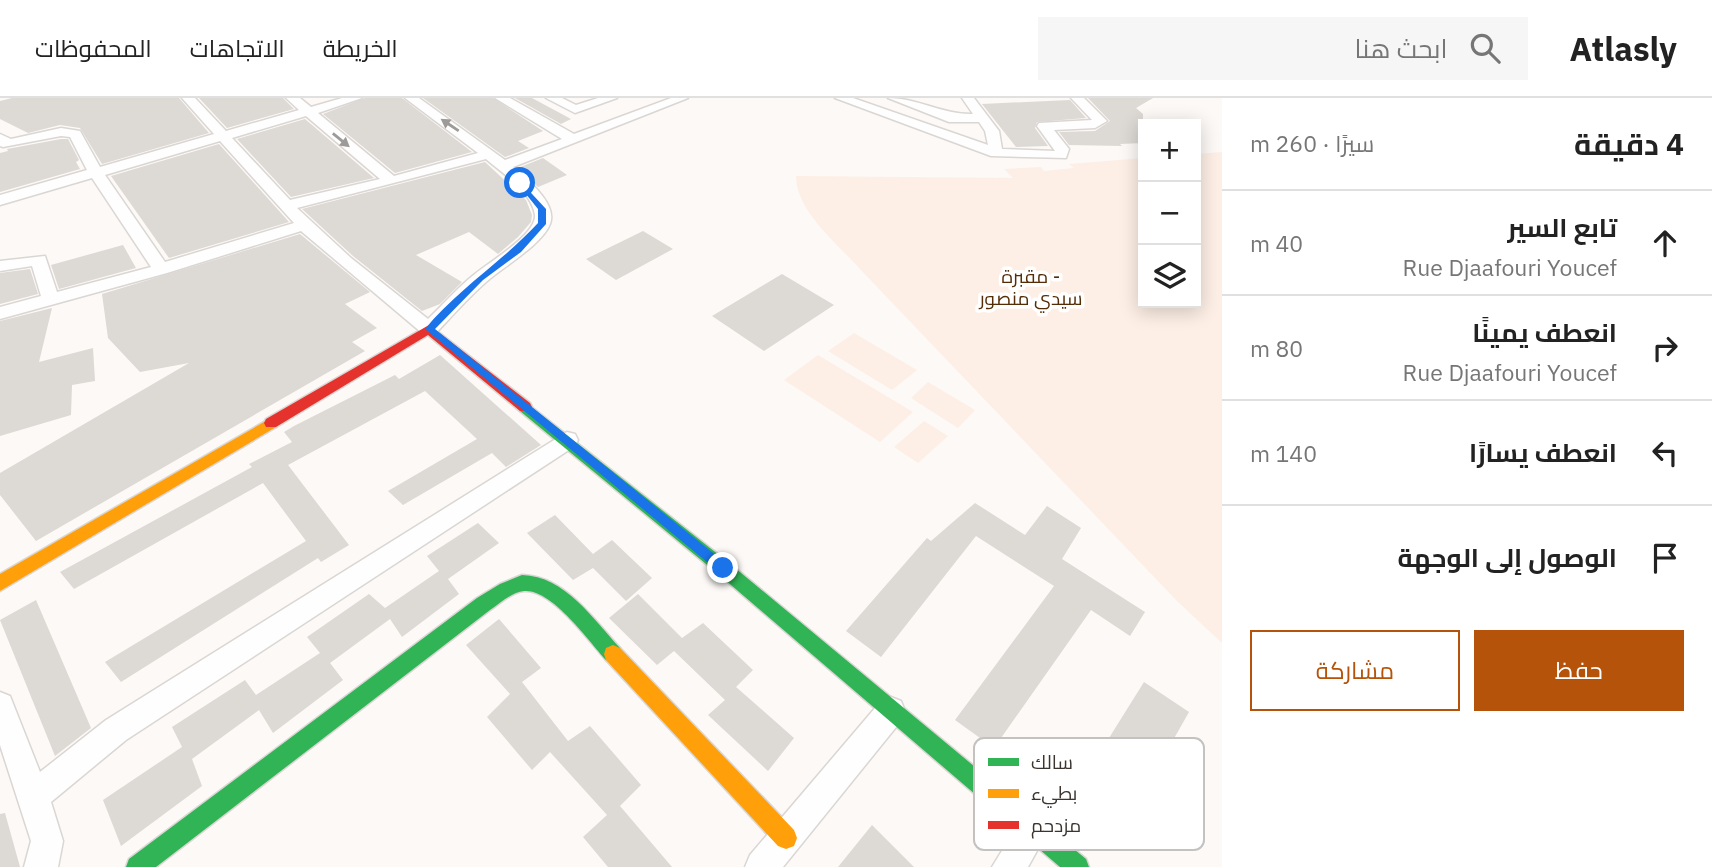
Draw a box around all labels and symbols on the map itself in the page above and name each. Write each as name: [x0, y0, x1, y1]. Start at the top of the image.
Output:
one-way arrow: [441, 119, 460, 132]
one-way arrow: [333, 132, 350, 147]
route start: [504, 167, 535, 198]
park label: مقبرة - سيدي منصور: [979, 264, 1082, 313]
route end: [707, 552, 738, 583]
legend: [974, 738, 1204, 850]
text: سالك: [1031, 750, 1073, 774]
text: بطيء: [1031, 781, 1077, 808]
text: مزدحم: [1031, 813, 1081, 839]

